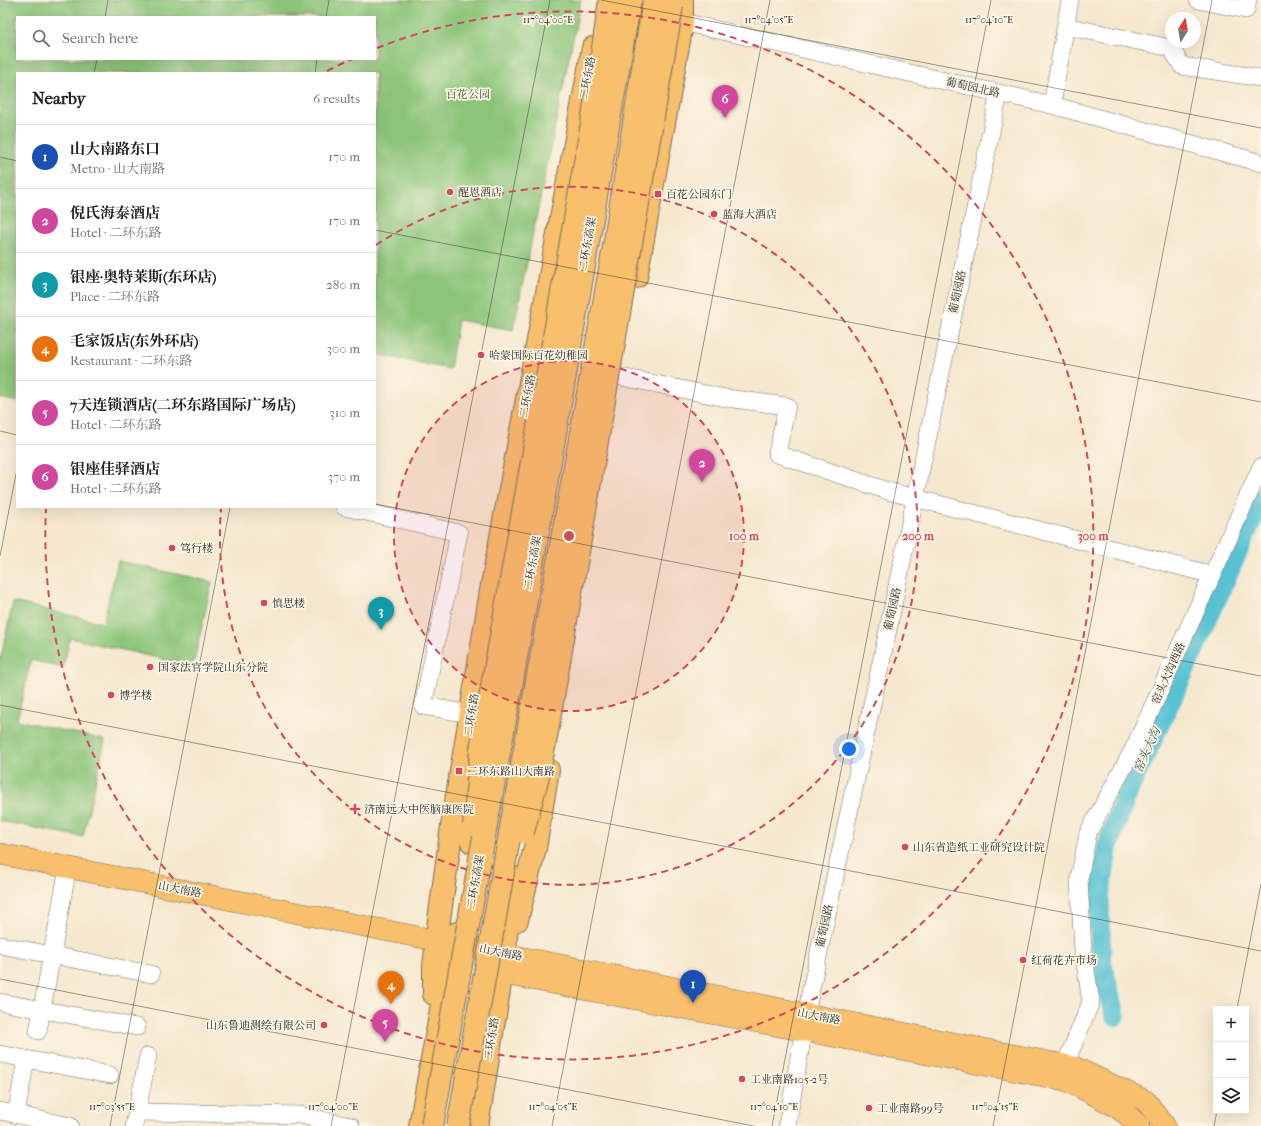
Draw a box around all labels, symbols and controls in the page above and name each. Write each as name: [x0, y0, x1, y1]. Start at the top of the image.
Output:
north arrow: [1165, 12, 1201, 48]
text: 117°04'00"E: [523, 14, 573, 26]
text: 117°04'05"E: [745, 14, 793, 26]
text: 117°04'10"E: [965, 14, 1013, 26]
search box: [16, 16, 376, 60]
icon: search: [30, 27, 52, 49]
text: Search here: [62, 29, 138, 47]
street label: 二环东路: [577, 55, 598, 101]
street label: 葡萄园北路: [945, 75, 1001, 100]
pin: 6: [712, 85, 738, 118]
text: Nearby: [32, 88, 86, 108]
park label: 百花公园: [446, 88, 490, 101]
text: 6 results: [313, 91, 360, 106]
text: 山大南路东口: [70, 140, 160, 158]
text: 1: [43, 149, 47, 164]
text: 170 m: [328, 149, 360, 164]
text: Metro · 山大南路: [70, 161, 165, 176]
place label: 醒恩酒店: [458, 186, 502, 199]
marker: 醒恩酒店: [445, 187, 455, 197]
place label: 百花公园东门: [666, 188, 732, 201]
marker: 百花公园东门: [653, 189, 663, 199]
text: 倪氏海泰酒店: [70, 204, 160, 222]
place label: 蓝海大酒店: [722, 208, 777, 221]
marker: 蓝海大酒店: [709, 209, 719, 219]
text: 2: [42, 213, 48, 228]
text: 170 m: [328, 213, 360, 228]
street label: 二环东高架: [576, 216, 599, 272]
text: Hotel · 二环东路: [70, 225, 161, 240]
text: 银座·奥特莱斯(东环店): [70, 268, 216, 286]
street label: 葡萄园路: [947, 269, 968, 315]
text: 3: [42, 277, 48, 292]
text: 280 m: [326, 277, 360, 292]
text: Place · 二环东路: [70, 289, 160, 304]
text: 毛家饭店(东外环店): [70, 332, 198, 350]
text: 4: [41, 341, 49, 356]
text: 300 m: [327, 341, 360, 356]
place label: 哈蒙国际百花幼稚园: [489, 349, 588, 362]
marker: 哈蒙国际百花幼稚园: [476, 350, 486, 360]
text: Restaurant · 二环东路: [70, 353, 192, 368]
street label: 二环东路: [517, 373, 538, 419]
text: 7天连锁酒店(二环东路国际广场店): [70, 396, 296, 414]
text: 5: [42, 405, 48, 420]
text: 310 m: [329, 405, 360, 420]
text: Hotel · 二环东路: [70, 417, 161, 432]
pin: 2: [689, 449, 715, 482]
text: 银座佳驿酒店: [70, 460, 160, 478]
text: 6: [41, 469, 49, 484]
text: 370 m: [328, 469, 360, 484]
text: Hotel · 二环东路: [70, 481, 161, 496]
centre of rings: [562, 529, 576, 543]
text: 100 m: [729, 529, 760, 543]
text: 200 m: [902, 529, 935, 543]
text: 300 m: [1078, 529, 1109, 544]
street label: 二环东高架: [521, 535, 544, 591]
place label: 笃行楼: [180, 542, 213, 555]
marker: 笃行楼: [167, 543, 177, 553]
street label: 葡萄园路: [882, 586, 903, 632]
place label: 慎思楼: [272, 597, 305, 610]
pin: 3: [368, 597, 394, 630]
marker: 慎思楼: [259, 598, 269, 608]
street label: 窑头大沟西路: [1149, 640, 1188, 706]
place label: 国家法官学院山东分院: [158, 661, 268, 674]
marker: 国家法官学院山东分院: [145, 662, 155, 672]
place label: 博学楼: [119, 689, 152, 702]
marker: 博学楼: [106, 690, 116, 700]
street label: 二环东路: [462, 692, 481, 738]
water label: 窑头大沟: [1131, 723, 1164, 775]
your location: [839, 739, 859, 759]
place label: 二环东路山大南路: [467, 765, 555, 778]
marker: 二环东路山大南路: [454, 766, 464, 776]
marker: 济南远大中医脑康医院: [349, 803, 361, 815]
place label: 济南远大中医脑康医院: [364, 803, 474, 816]
place label: 山东省造纸工业研究设计院: [913, 841, 1045, 854]
marker: 山东省造纸工业研究设计院: [900, 842, 910, 852]
street label: 二环东高架: [464, 854, 487, 910]
street label: 山大南路: [157, 879, 203, 900]
street label: 葡萄园路: [814, 903, 835, 949]
street label: 山大南路: [478, 942, 524, 963]
place label: 红荷花卉市场: [1031, 954, 1097, 967]
marker: 红荷花卉市场: [1018, 955, 1028, 965]
pin: 1: [680, 970, 706, 1003]
pin: 4: [378, 971, 404, 1004]
street label: 山大南路: [796, 1006, 842, 1027]
map controls: [1213, 1006, 1249, 1114]
button: +: [1213, 1006, 1249, 1042]
pin: 5: [372, 1009, 398, 1042]
street label: 二环东路: [482, 1016, 501, 1062]
place label: 山东鲁迪测绘有限公司: [206, 1019, 316, 1032]
marker: 山东鲁迪测绘有限公司: [319, 1020, 329, 1030]
button: −: [1213, 1042, 1249, 1078]
place label: 工业南路105-2号: [750, 1073, 828, 1086]
marker: 工业南路105-2号: [737, 1074, 747, 1084]
button: layers: [1213, 1078, 1249, 1114]
text: 117°03'55"E: [89, 1101, 135, 1113]
text: 117°04'00"E: [308, 1101, 358, 1113]
text: 117°04'05"E: [529, 1101, 577, 1113]
text: 117°04'10"E: [750, 1101, 798, 1113]
text: 117°04'15"E: [972, 1101, 1018, 1113]
place label: 工业南路99号: [877, 1102, 944, 1115]
marker: 工业南路99号: [864, 1103, 874, 1113]

